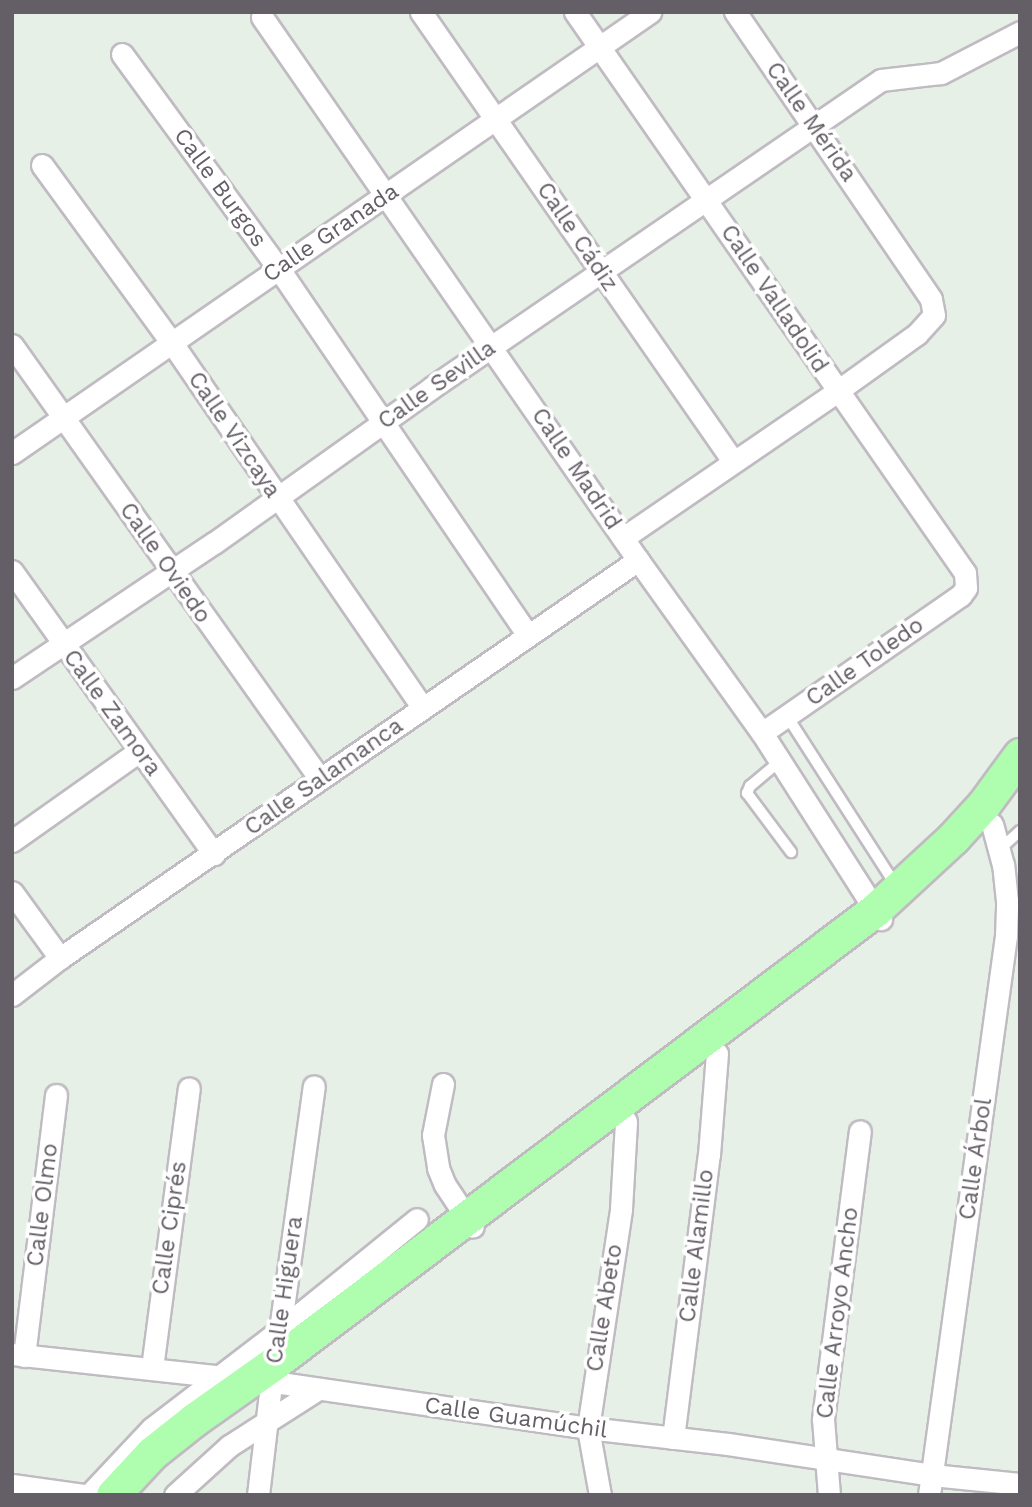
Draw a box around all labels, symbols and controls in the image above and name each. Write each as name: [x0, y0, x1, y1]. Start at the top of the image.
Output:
street label: Calle Mérida: [760, 57, 862, 187]
street label: Calle Burgos: [168, 123, 272, 253]
street label: Calle Cádiz: [530, 177, 624, 297]
street label: Calle Granada: [258, 178, 404, 288]
street label: Calle Valladolid: [714, 219, 834, 379]
street label: Calle Sevilla: [373, 334, 501, 436]
street label: Calle Vizcaya: [181, 366, 287, 504]
street label: Calle Madrid: [525, 403, 627, 535]
street label: Calle Oviedo: [113, 497, 217, 629]
street label: Calle Toledo: [801, 611, 929, 713]
street label: Calle Zamora: [57, 644, 167, 782]
street label: Calle Salamanca: [240, 712, 408, 842]
street label: Calle Árbol: [954, 1096, 998, 1222]
street label: Calle Olmo: [22, 1142, 64, 1268]
street label: Calle Ciprés: [147, 1159, 193, 1297]
street label: Calle Alamillo: [674, 1167, 720, 1325]
street label: Calle Arroyo Ancho: [811, 1205, 865, 1421]
street label: Calle Higuera: [261, 1214, 309, 1366]
street label: Calle Abeto: [581, 1242, 629, 1374]
street label: Calle Guamúchil: [423, 1392, 609, 1444]

